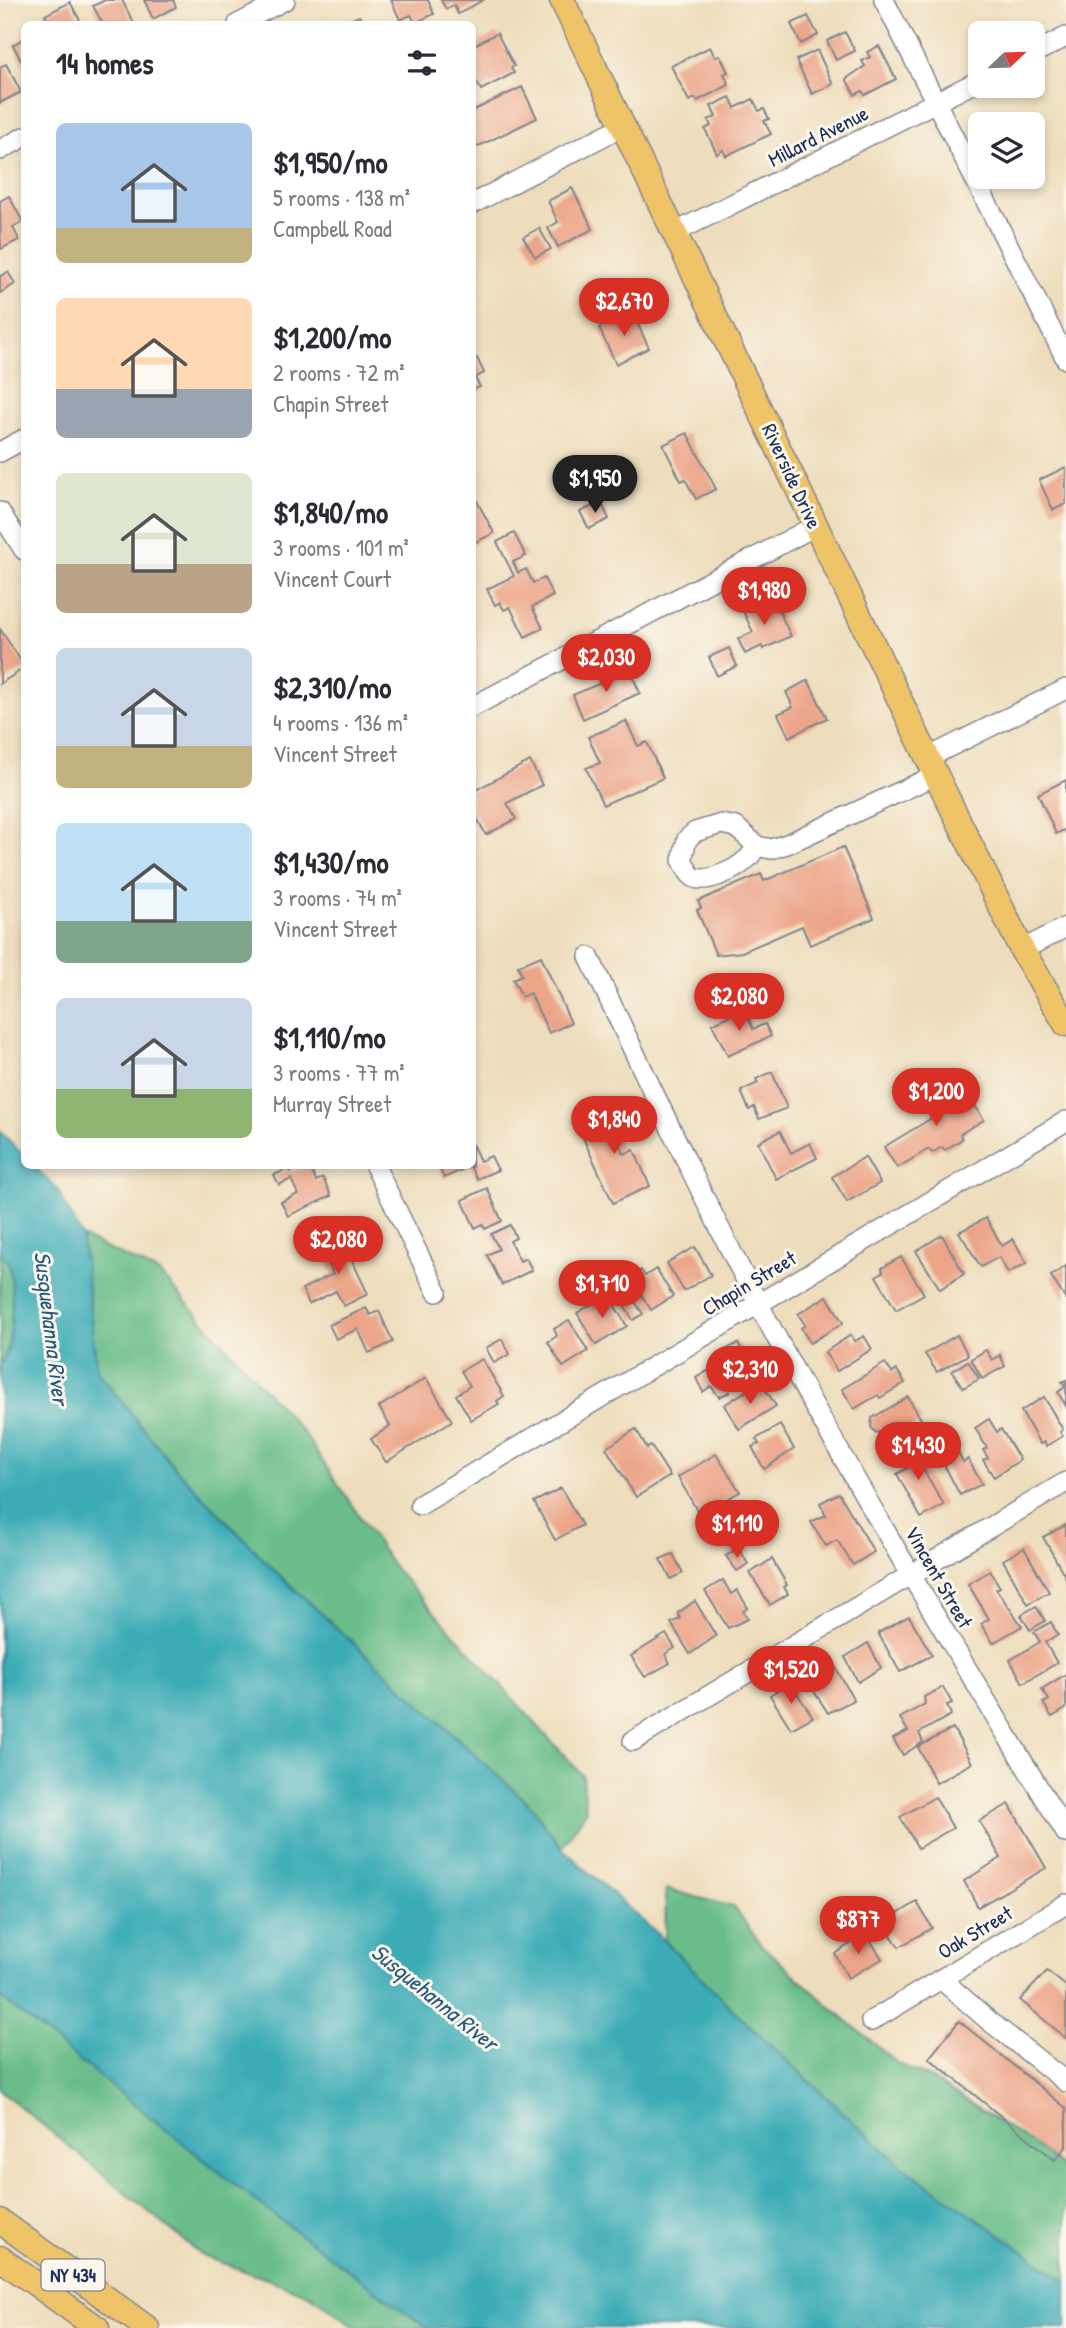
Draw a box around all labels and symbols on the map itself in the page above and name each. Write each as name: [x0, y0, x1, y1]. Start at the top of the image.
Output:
north arrow: [968, 21, 1045, 98]
street label: Millard Avenue: [763, 98, 873, 174]
pin: $2,670: [567, 278, 681, 338]
street label: Riverside Drive: [755, 419, 829, 533]
pin: $1,950: [538, 456, 652, 515]
pin: $1,980: [707, 568, 821, 627]
pin: $2,030: [549, 634, 663, 694]
pin: $2,080: [682, 974, 796, 1033]
pin: $1,200: [879, 1068, 993, 1128]
pin: $1,840: [557, 1096, 671, 1156]
pin: $2,080: [281, 1216, 395, 1276]
street label: Chapin Street: [696, 1243, 802, 1323]
water label: Susquehanna River: [26, 1250, 77, 1410]
pin: $1,710: [545, 1260, 659, 1320]
pin: $2,310: [693, 1346, 807, 1406]
pin: $1,430: [861, 1422, 975, 1482]
pin: $1,110: [680, 1500, 794, 1560]
street label: Vincent Street: [898, 1521, 980, 1634]
pin: $1,520: [734, 1646, 848, 1706]
pin: $877: [817, 1896, 899, 1956]
street label: Oak Street: [932, 1898, 1018, 1966]
water label: Susquehanna River: [365, 1936, 507, 2060]
road number: NY 434: [42, 2260, 104, 2290]

